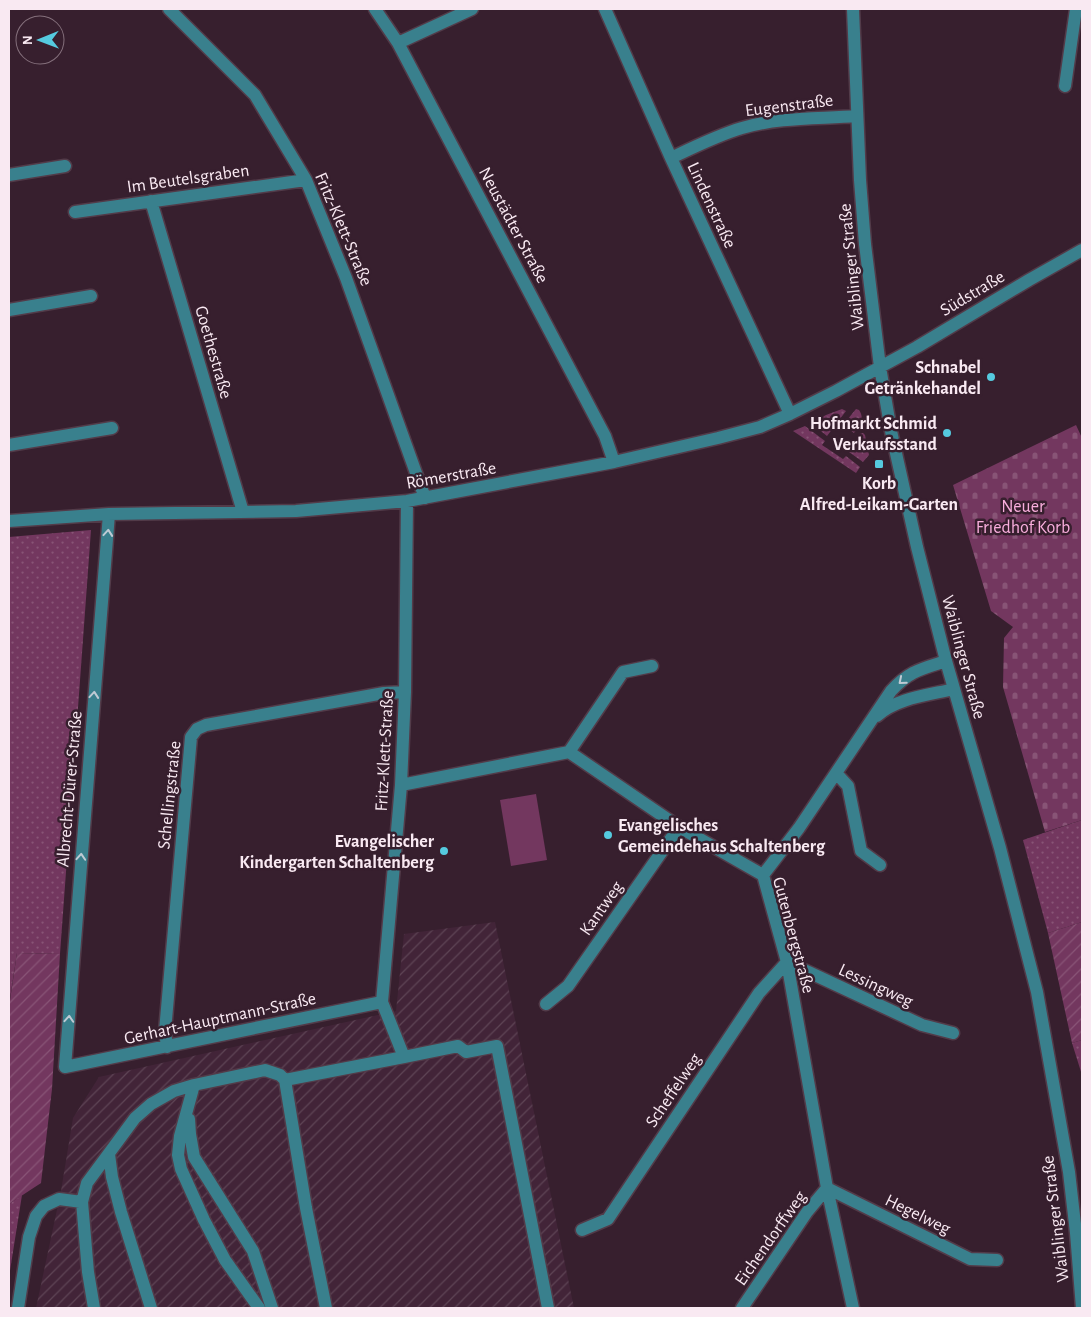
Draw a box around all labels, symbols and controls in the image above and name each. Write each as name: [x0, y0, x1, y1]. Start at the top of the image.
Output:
north arrow: [15, 15, 65, 65]
text: N: [21, 35, 35, 45]
street label: Eugenstraße: [744, 92, 834, 120]
street label: Lindenstraße: [683, 160, 739, 251]
street label: Im Beutelsgraben: [126, 161, 251, 196]
street label: Neustädter Straße: [475, 165, 551, 286]
street label: Fritz-Klett-Straße: [311, 170, 375, 289]
street label: Waiblinger Straße: [836, 203, 868, 331]
street label: Südstraße: [937, 268, 1008, 320]
street label: Goethestraße: [191, 304, 235, 401]
place label: Schnabel Getränkehandel: [864, 359, 981, 398]
marker: Schnabel Getränkehandel: [985, 371, 997, 383]
place label: Hofmarkt Schmid Verkaufsstand: [810, 415, 938, 454]
marker: Hofmarkt Schmid Verkaufsstand: [941, 427, 953, 439]
marker: Korb Alfred-Leikam-Garten: [873, 458, 885, 470]
street label: Römerstraße: [405, 459, 498, 493]
place label: Korb Alfred-Leikam-Garten: [800, 475, 958, 514]
park label: Neuer Friedhof Korb: [976, 498, 1070, 537]
one-way arrow: [102, 529, 113, 537]
street label: Waiblinger Straße: [938, 593, 988, 721]
one-way arrow: [898, 675, 907, 684]
street label: Fritz-Klett-Straße: [373, 690, 397, 812]
one-way arrow: [88, 691, 99, 699]
street label: Albrecht-Dürer-Straße: [54, 710, 86, 868]
street label: Schellingstraße: [155, 740, 185, 850]
place label: Evangelisches Gemeindehaus Schaltenberg: [618, 817, 826, 856]
marker: Evangelisches Gemeindehaus Schaltenberg: [602, 829, 614, 841]
place label: Evangelischer Kindergarten Schaltenberg: [239, 833, 435, 872]
marker: Evangelischer Kindergarten Schaltenberg: [438, 845, 450, 857]
one-way arrow: [76, 853, 87, 861]
street label: Gutenbergstraße: [769, 875, 817, 995]
street label: Kantweg: [577, 878, 627, 939]
street label: Lessingweg: [836, 961, 916, 1011]
street label: Gerhart-Hauptmann-Straße: [123, 990, 318, 1048]
one-way arrow: [63, 1015, 74, 1023]
street label: Scheffelweg: [643, 1050, 705, 1131]
street label: Waiblinger Straße: [1039, 1155, 1073, 1283]
street label: Eichendorffweg: [732, 1188, 810, 1289]
street label: Hegelweg: [882, 1191, 953, 1239]

